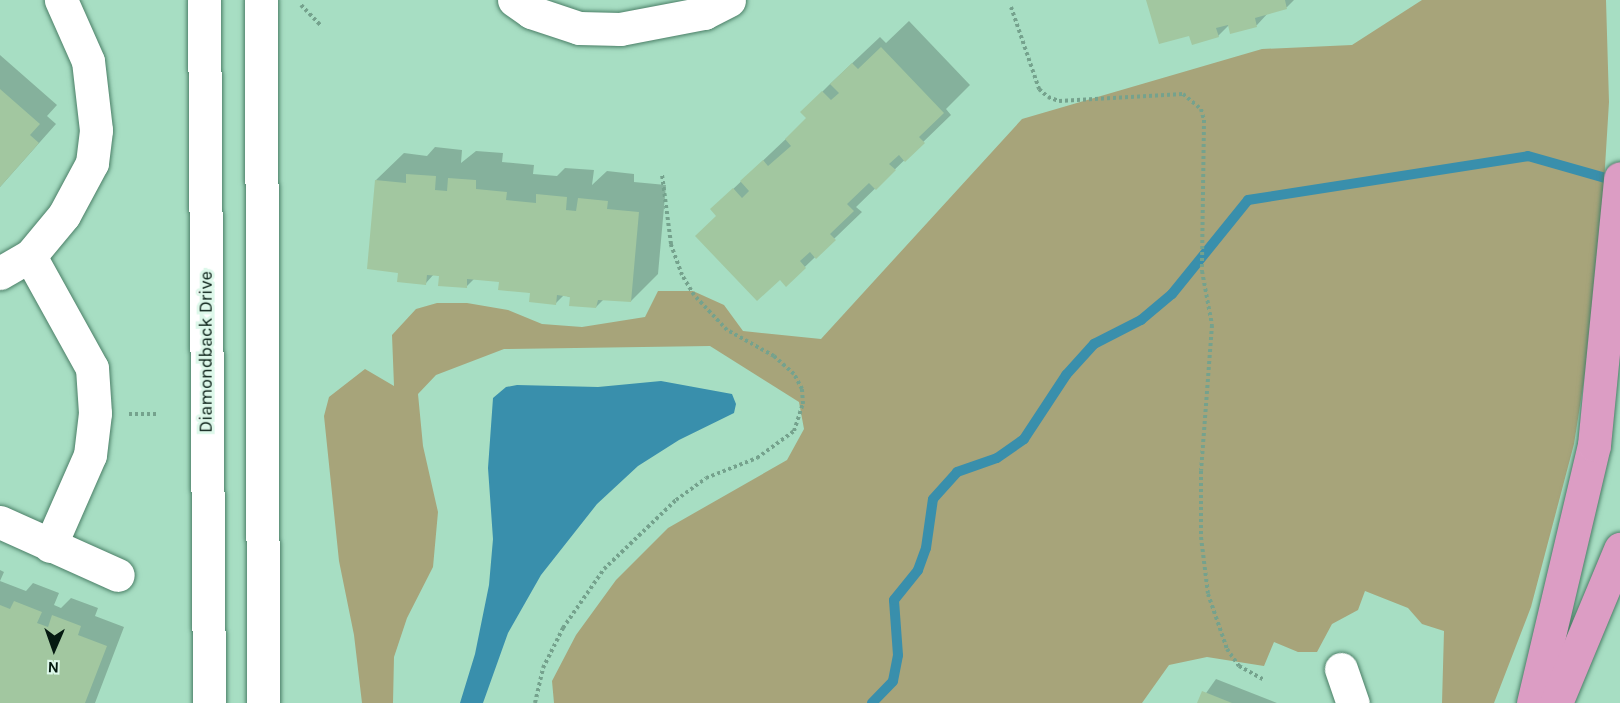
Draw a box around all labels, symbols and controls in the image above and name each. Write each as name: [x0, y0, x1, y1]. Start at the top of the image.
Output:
street label: Diamondback Drive: [195, 271, 217, 433]
north arrow: [24, 619, 84, 679]
text: N: [47, 658, 59, 677]

